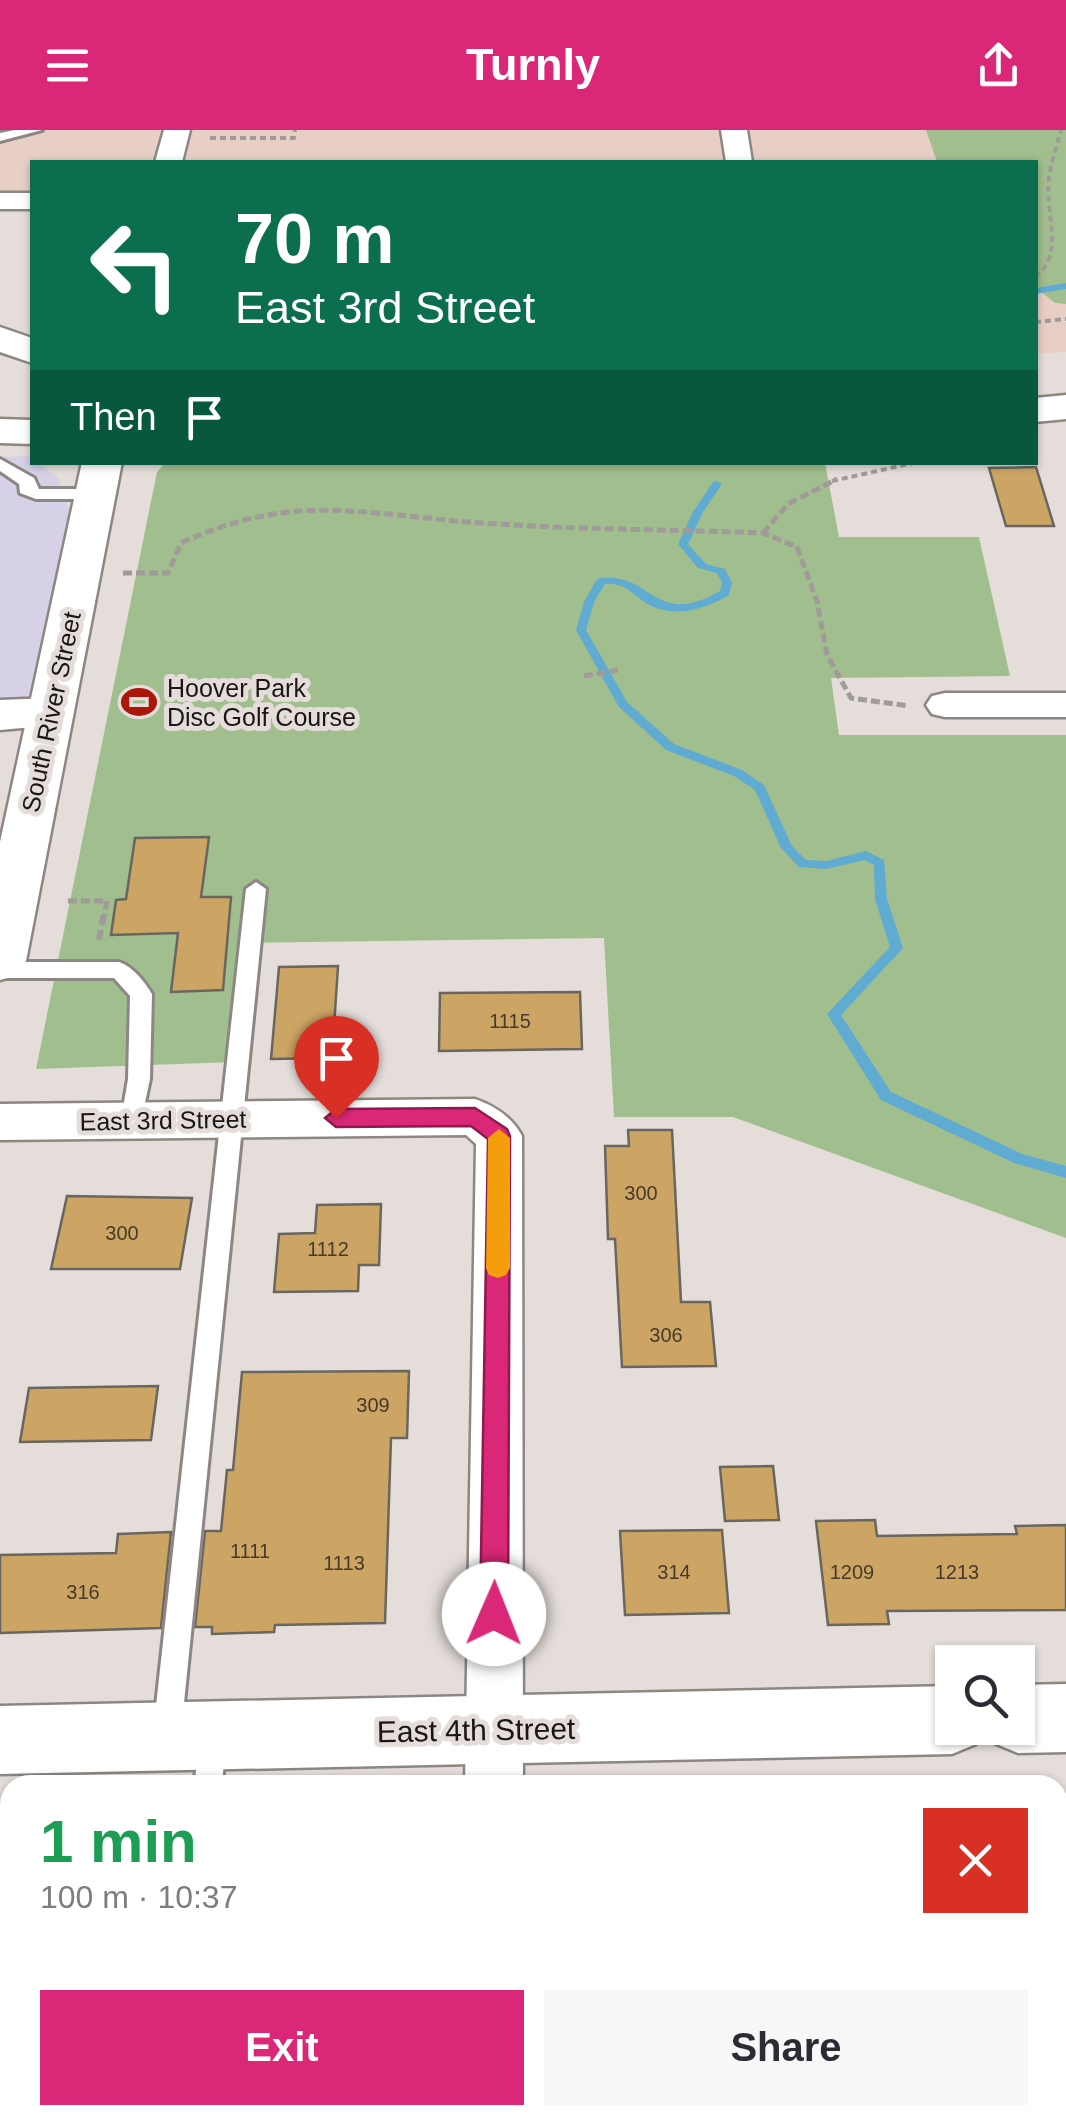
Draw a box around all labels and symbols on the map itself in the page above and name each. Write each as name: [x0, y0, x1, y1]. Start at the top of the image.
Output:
street label: South River Street: [16, 609, 86, 815]
place label: Hoover Park Disc Golf Course: [167, 674, 356, 731]
sports icon: Hoover Park Disc Golf Course: [120, 683, 158, 721]
house number: 1115: [489, 1010, 531, 1032]
pin: [294, 1016, 379, 1119]
street label: East 3rd Street: [79, 1105, 247, 1135]
house number: 300: [624, 1182, 658, 1204]
house number: 300: [105, 1222, 139, 1244]
house number: 1112: [307, 1238, 349, 1260]
house number: 306: [649, 1324, 683, 1346]
house number: 309: [356, 1394, 390, 1416]
house number: 1111: [230, 1540, 270, 1562]
house number: 1113: [323, 1552, 365, 1574]
house number: 314: [657, 1561, 691, 1583]
house number: 1209: [830, 1561, 874, 1583]
house number: 1213: [935, 1561, 979, 1583]
position arrow: [442, 1562, 546, 1666]
house number: 316: [66, 1581, 100, 1603]
street label: East 4th Street: [377, 1712, 576, 1748]

